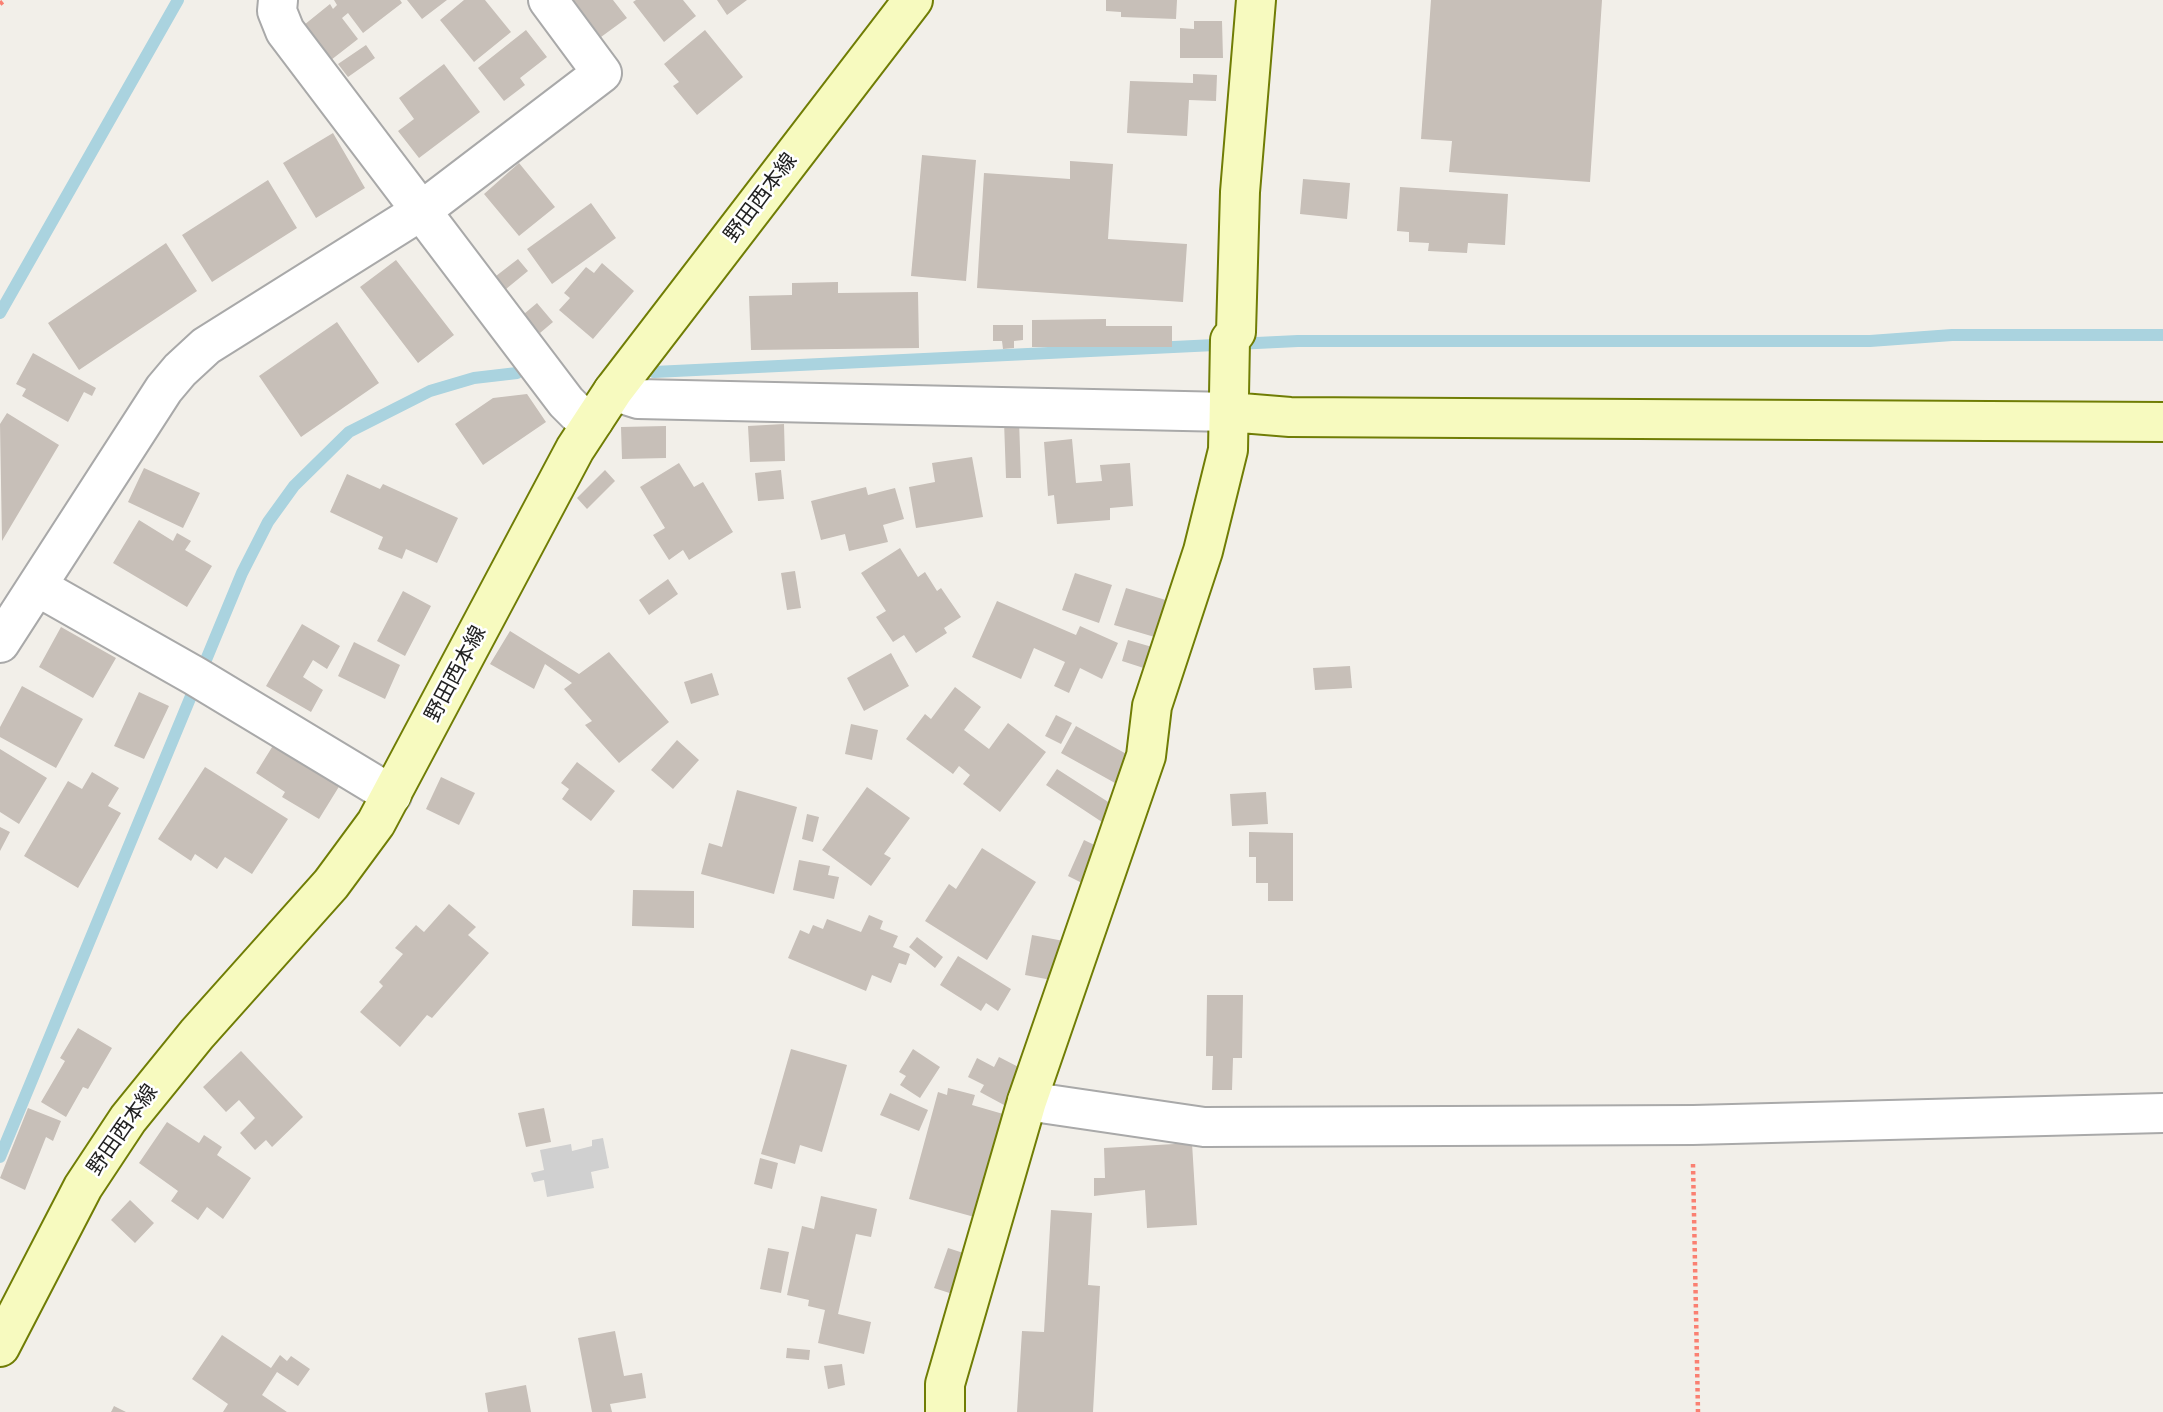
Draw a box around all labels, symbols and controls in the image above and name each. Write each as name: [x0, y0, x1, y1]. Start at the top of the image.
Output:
street label: 野田西本線: [719, 148, 803, 248]
street label: 野田西本線: [420, 622, 492, 726]
street label: 野田西本線: [83, 1080, 163, 1180]

